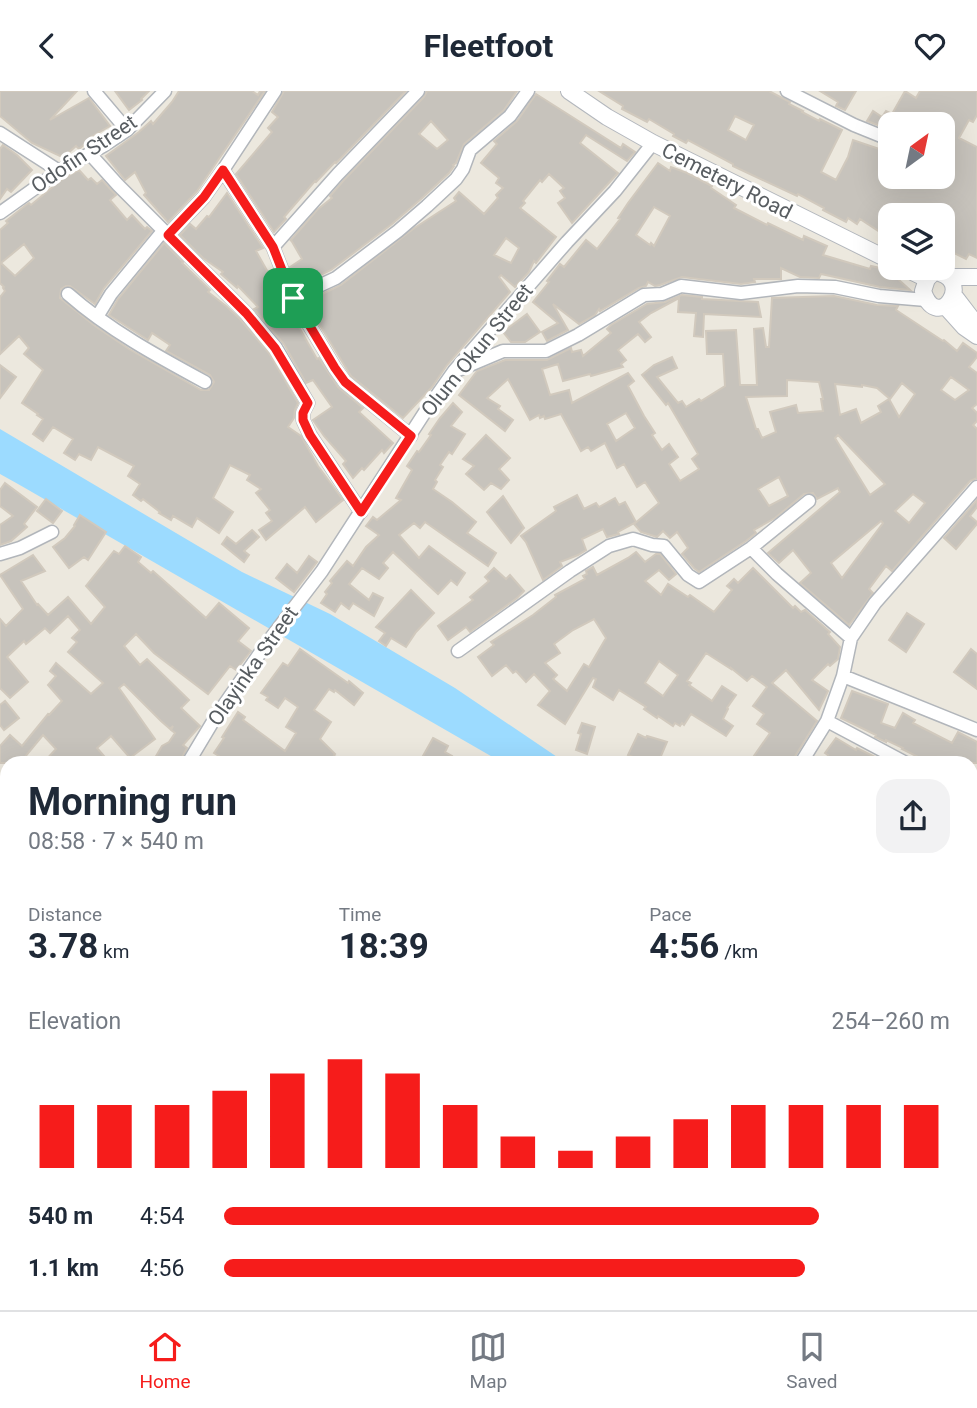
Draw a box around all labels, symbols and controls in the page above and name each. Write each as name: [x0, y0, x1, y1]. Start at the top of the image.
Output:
icon: back: [28, 27, 66, 65]
text: Fleetfoot: [424, 27, 553, 65]
icon: heart: [911, 27, 949, 65]
street label: Odofin Street: [27, 110, 141, 198]
north arrow: [878, 112, 956, 189]
map controls: [878, 112, 955, 280]
street label: Cemetery Road: [658, 138, 796, 224]
button: layers: [878, 203, 955, 280]
pin: [263, 268, 323, 328]
icon: arrive: [274, 279, 312, 317]
street label: Olum Okun Street: [416, 279, 538, 421]
street label: Olayinka Street: [203, 602, 303, 730]
button: share: [876, 779, 950, 853]
text: Morning run: [28, 780, 237, 824]
text: 08:58 · 7 × 540 m: [28, 828, 204, 855]
text: Distance: [28, 903, 102, 926]
text: Time: [339, 903, 381, 926]
text: Pace: [649, 903, 692, 926]
text: 3.78: [28, 926, 98, 967]
text: 18:39: [339, 926, 429, 967]
text: 4:56: [649, 926, 719, 967]
text: km: [98, 940, 129, 963]
text: /km: [719, 940, 758, 963]
text: Elevation: [28, 1008, 121, 1035]
text: 254–260 m: [831, 1008, 950, 1035]
text: 540 m: [28, 1203, 93, 1230]
text: 4:54: [140, 1203, 184, 1230]
text: 1.1 km: [28, 1255, 99, 1282]
text: 4:56: [140, 1255, 184, 1282]
tab: Home: [139, 1328, 191, 1393]
tab: Map: [469, 1328, 507, 1393]
tab: Saved: [786, 1328, 838, 1393]

